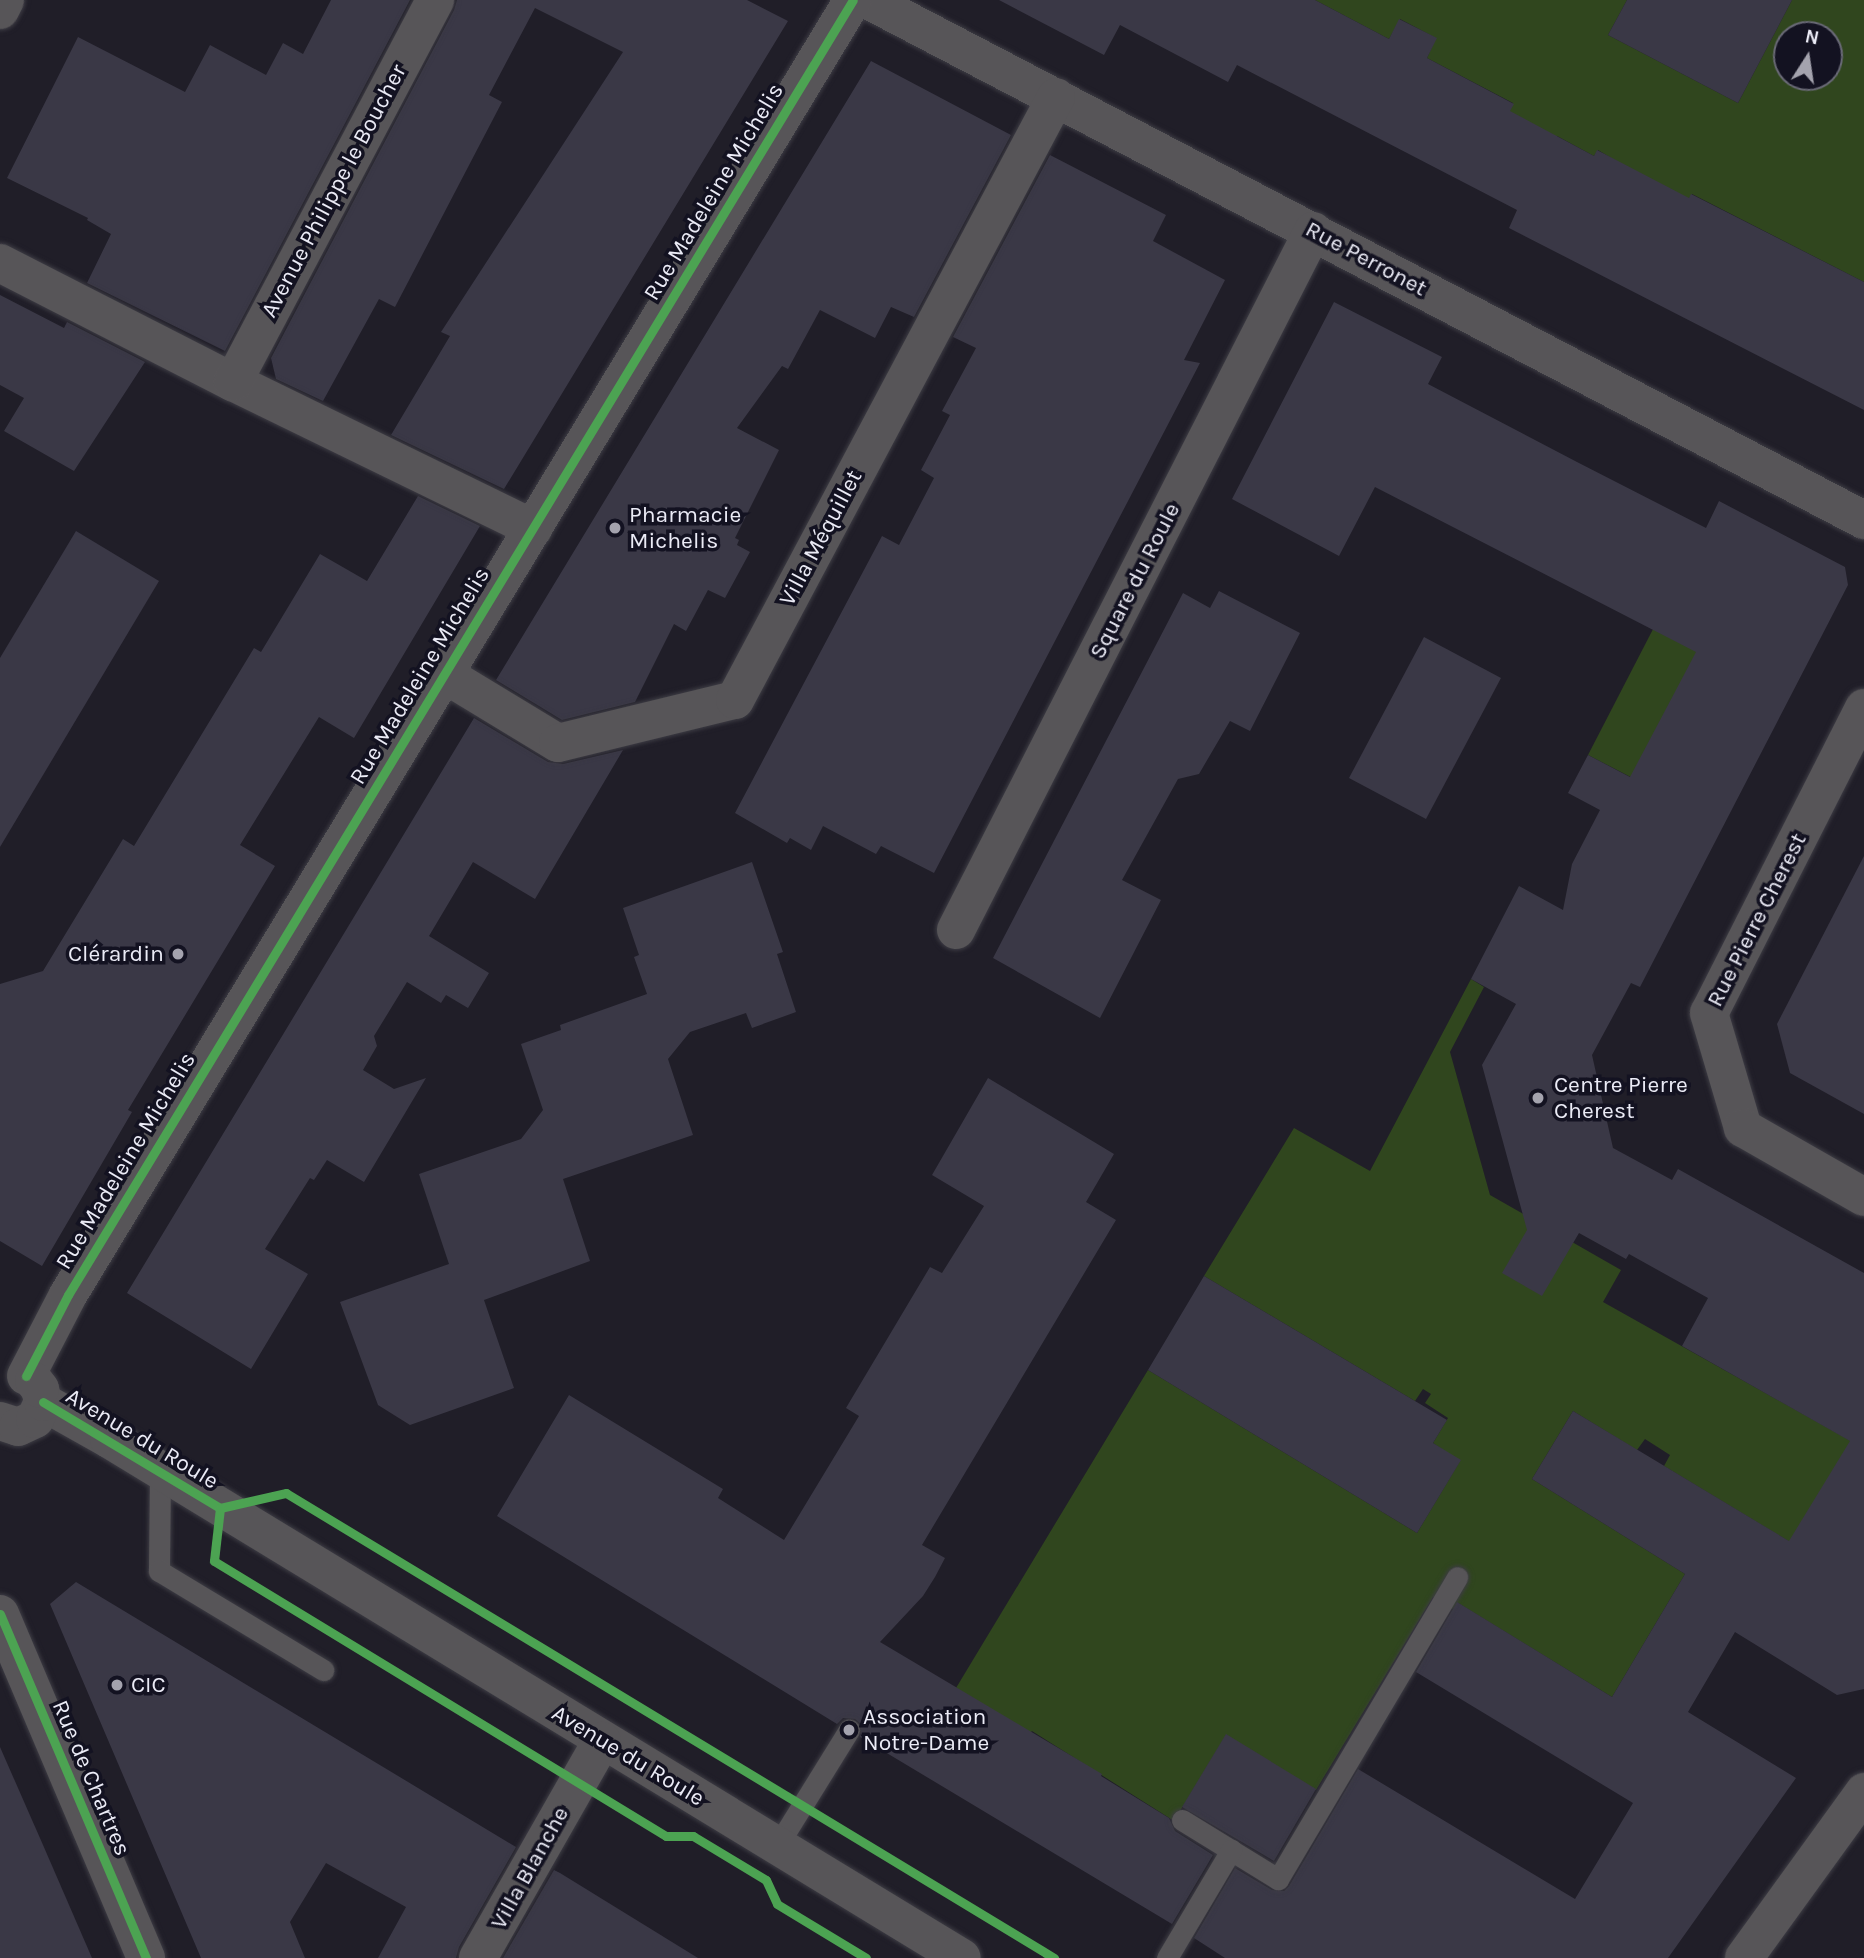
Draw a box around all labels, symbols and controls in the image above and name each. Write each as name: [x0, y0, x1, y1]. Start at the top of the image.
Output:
north arrow: [1773, 21, 1843, 91]
text: N: [1803, 25, 1821, 50]
street label: Avenue Philippe le Boucher: [256, 60, 412, 322]
street label: Rue Madeleine Michelis: [638, 78, 790, 306]
street label: Rue Perronet: [1301, 216, 1431, 302]
street label: Villa Méquillet: [774, 465, 868, 611]
street label: Square du Roule: [1084, 498, 1186, 664]
place label: Pharmacie Michelis: [629, 501, 741, 555]
marker: Pharmacie Michelis: [607, 520, 623, 536]
street label: Rue Madeleine Michelis: [344, 562, 496, 790]
street label: Rue Pierre Cherest: [1701, 829, 1813, 1011]
place label: Clérardin: [68, 940, 164, 968]
marker: Clérardin: [170, 946, 186, 962]
street label: Rue Madeleine Michelis: [50, 1047, 202, 1275]
place label: Centre Pierre Cherest: [1554, 1071, 1688, 1125]
marker: Centre Pierre Cherest: [1528, 1088, 1548, 1108]
street label: Avenue du Roule: [61, 1383, 223, 1495]
place label: CIC: [131, 1671, 166, 1699]
marker: CIC: [109, 1677, 125, 1693]
street label: Rue de Chartres: [46, 1696, 136, 1860]
street label: Avenue du Roule: [547, 1700, 709, 1812]
place label: Association Notre-Dame: [863, 1703, 989, 1757]
marker: Association Notre-Dame: [841, 1722, 857, 1738]
street label: Villa Blanche: [485, 1802, 575, 1934]

